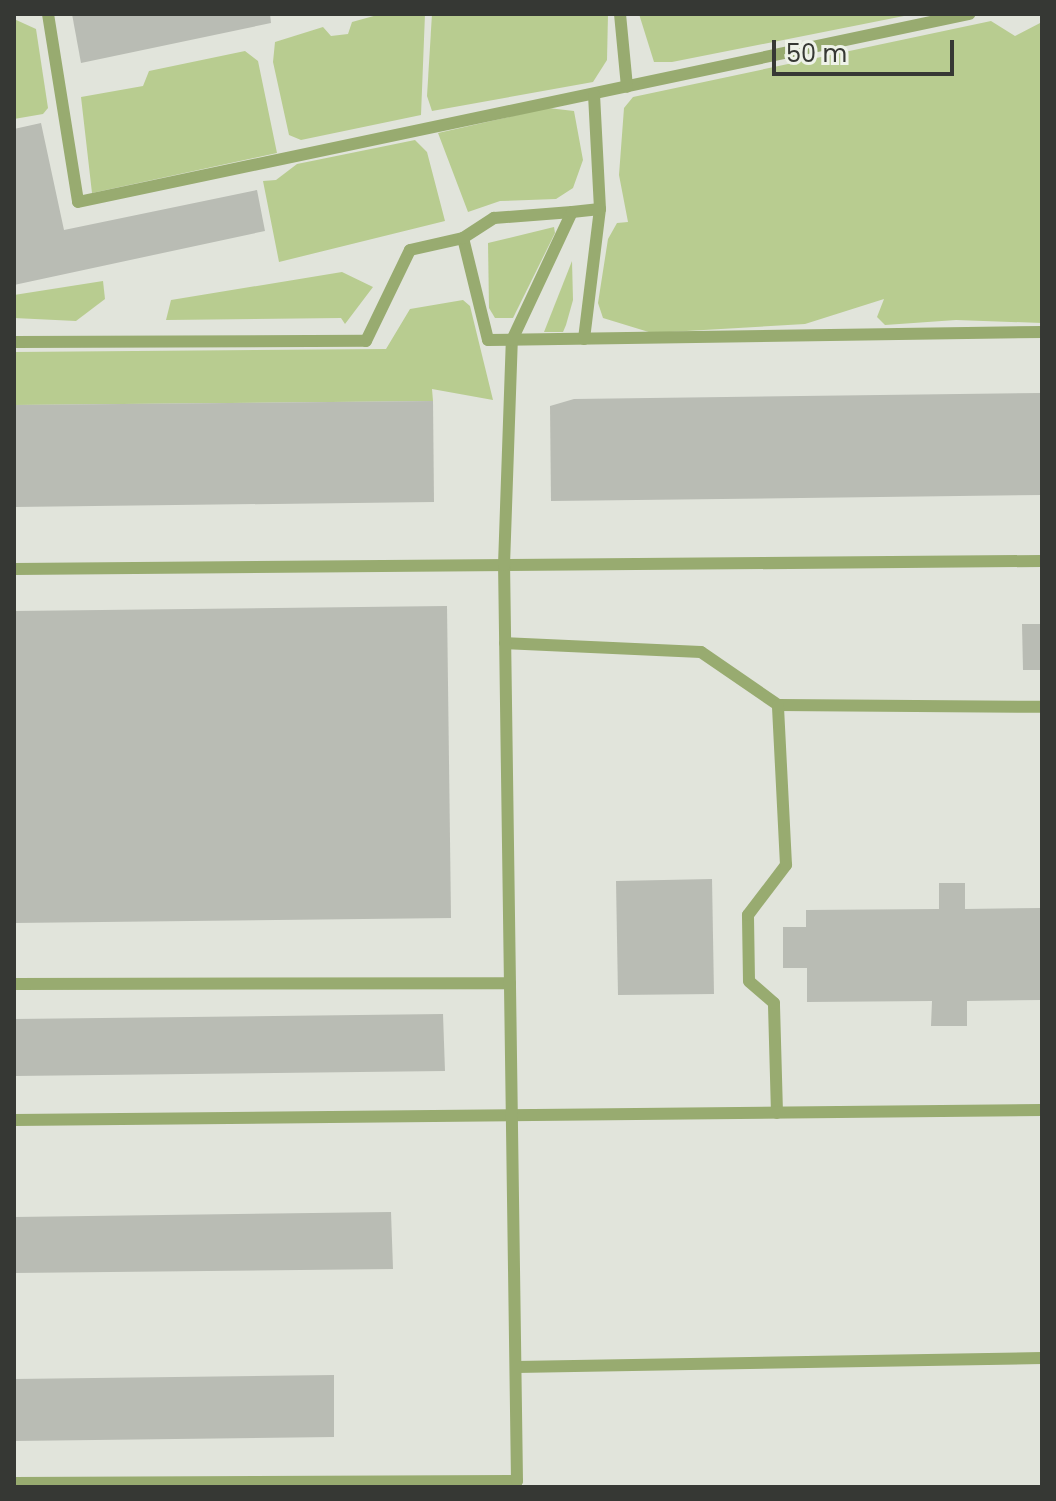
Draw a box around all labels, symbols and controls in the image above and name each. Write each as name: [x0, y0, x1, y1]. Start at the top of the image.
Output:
scale bar: [776, 24, 958, 74]
text: 50 m: [786, 37, 847, 70]

